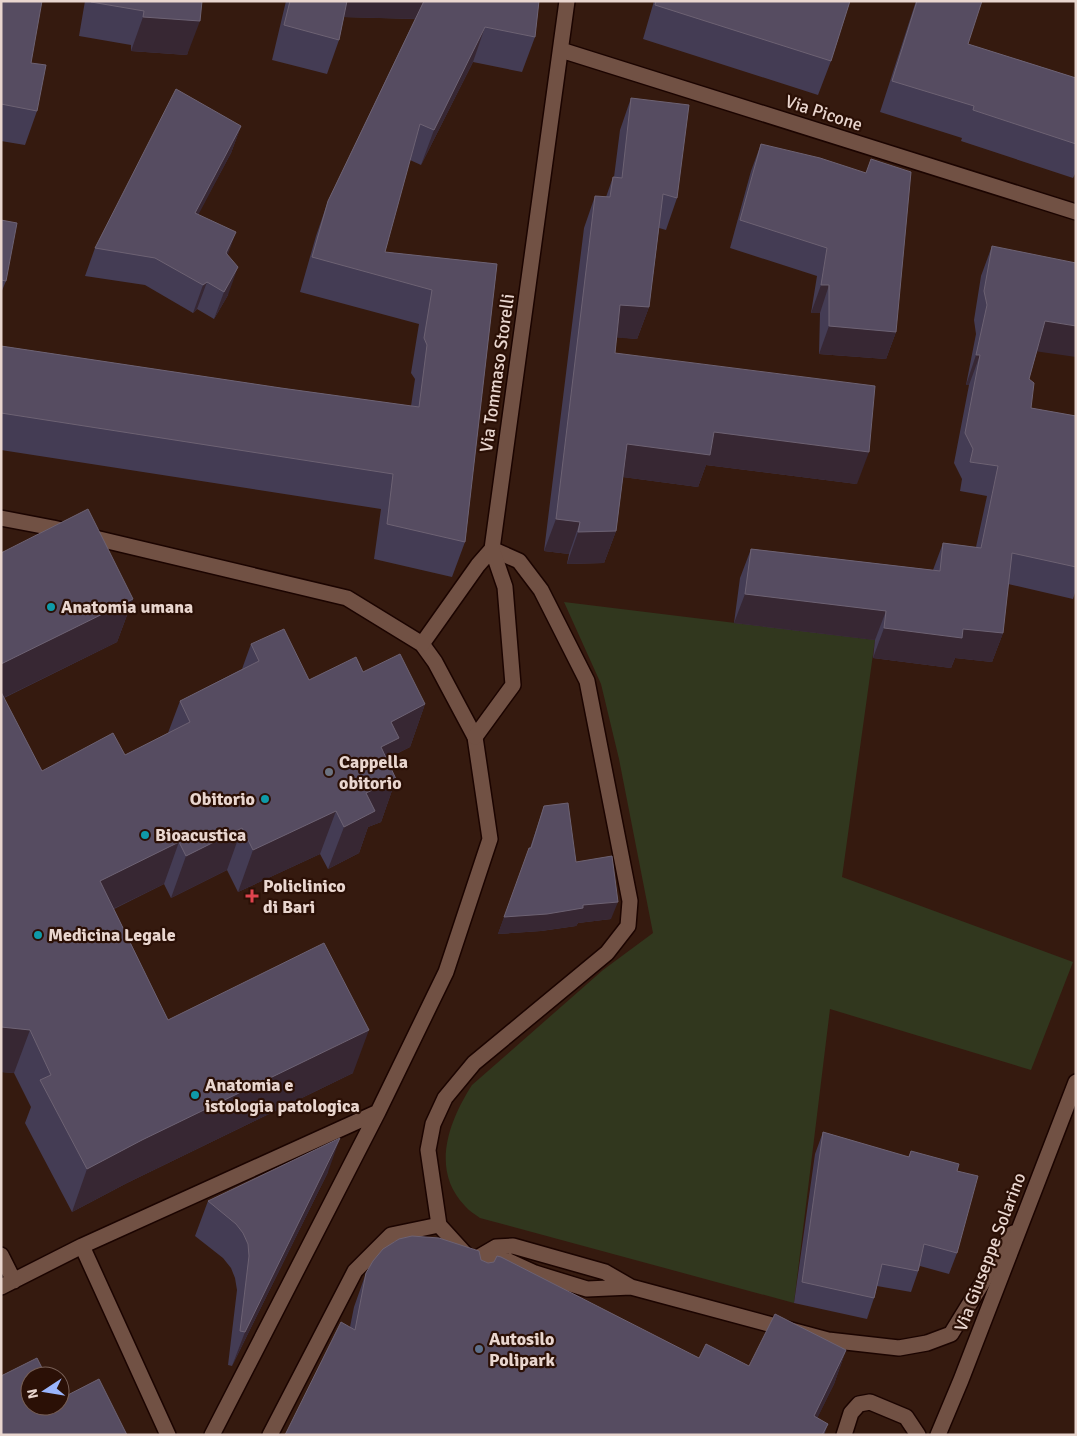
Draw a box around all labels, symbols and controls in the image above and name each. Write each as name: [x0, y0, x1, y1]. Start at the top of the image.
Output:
street label: Via Picone: [783, 90, 865, 136]
street label: Via Tommaso Storelli: [475, 292, 519, 454]
place label: Anatomia umana: [61, 596, 193, 618]
marker: Anatomia umana: [45, 601, 57, 613]
place label: Cappella obitorio: [339, 751, 408, 794]
marker: Cappella obitorio: [323, 766, 335, 778]
place label: Obitorio: [190, 788, 255, 810]
marker: Obitorio: [259, 793, 271, 805]
place label: Bioacustica: [155, 824, 246, 846]
marker: Bioacustica: [139, 829, 151, 841]
place label: Policlinico di Bari: [263, 875, 346, 918]
marker: Policlinico di Bari: [245, 889, 259, 903]
place label: Medicina Legale: [48, 924, 176, 946]
marker: Medicina Legale: [32, 929, 44, 941]
place label: Anatomia e istologia patologica: [205, 1074, 360, 1117]
marker: Anatomia e istologia patologica: [189, 1089, 201, 1101]
street label: Via Giuseppe Solarino: [950, 1169, 1030, 1335]
place label: Autosilo Polipark: [489, 1328, 555, 1371]
marker: Autosilo Polipark: [473, 1343, 485, 1355]
north arrow: [20, 1366, 70, 1416]
text: N: [23, 1387, 42, 1400]

